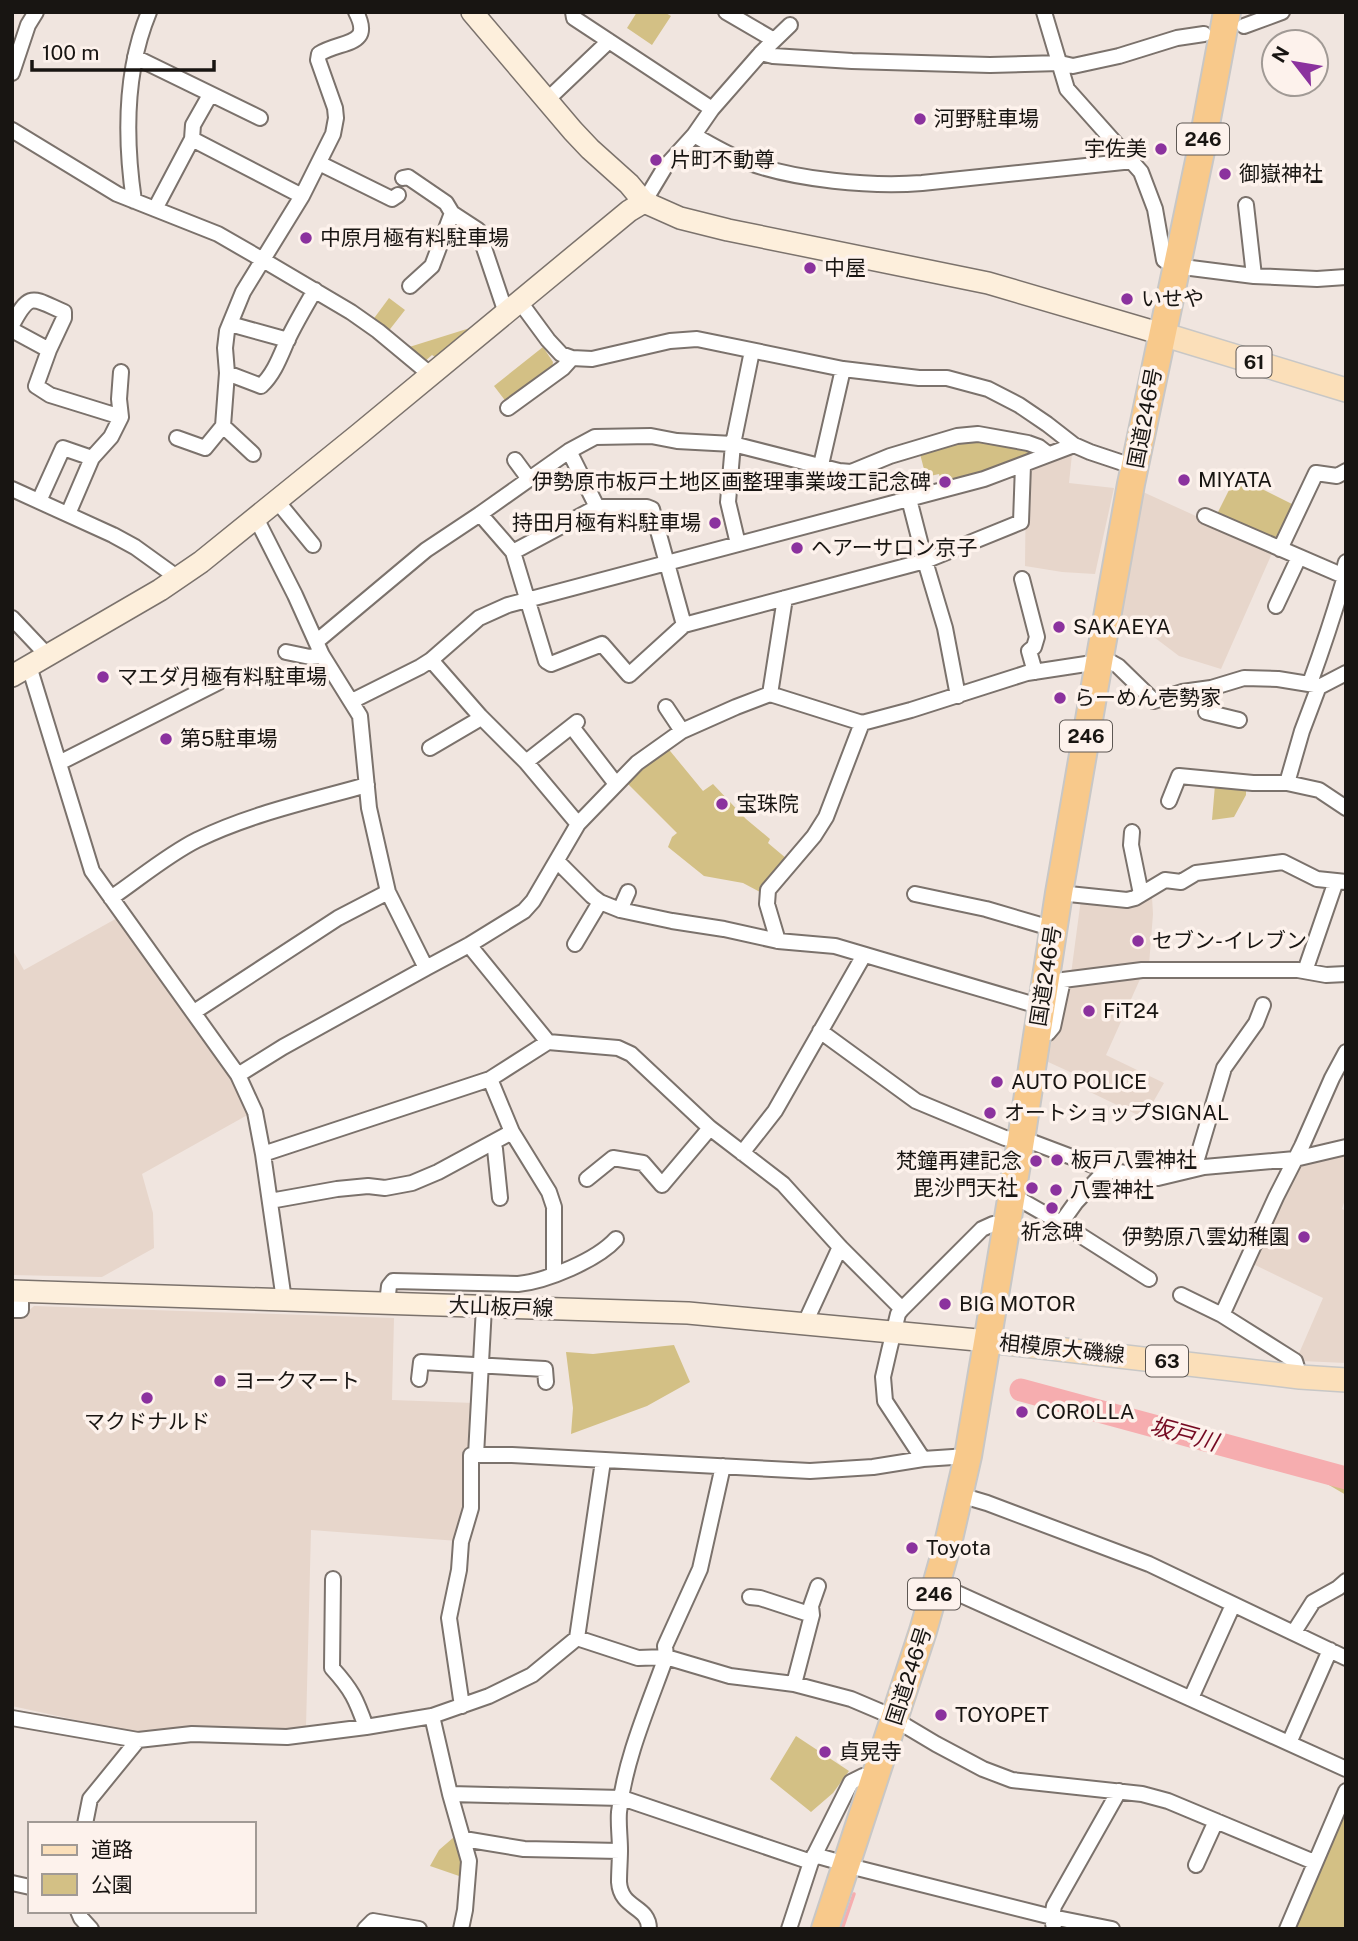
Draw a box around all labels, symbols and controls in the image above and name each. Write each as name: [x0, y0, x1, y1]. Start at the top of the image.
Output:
scale bar: [32, 28, 214, 72]
north arrow: [1260, 28, 1330, 98]
text: 100 m: [42, 40, 99, 65]
text: N: [1267, 42, 1294, 66]
place label: 河野駐車場: [934, 106, 1039, 131]
marker: 河野駐車場: [912, 111, 928, 127]
road number: 246: [1177, 124, 1229, 154]
place label: 宇佐美: [1084, 136, 1147, 161]
marker: 宇佐美: [1153, 141, 1169, 157]
place label: 片町不動尊: [670, 147, 775, 172]
marker: 片町不動尊: [648, 152, 664, 168]
place label: 御嶽神社: [1239, 161, 1323, 186]
marker: 御嶽神社: [1217, 166, 1233, 182]
place label: 中原月極有料駐車場: [320, 225, 509, 250]
marker: 中原月極有料駐車場: [298, 230, 314, 246]
place label: 中屋: [824, 255, 866, 280]
marker: 中屋: [802, 260, 818, 276]
place label: いせや: [1141, 286, 1204, 311]
marker: いせや: [1119, 291, 1135, 307]
road number: 61: [1236, 346, 1272, 378]
street label: 国道246号: [1123, 366, 1166, 470]
place label: MIYATA: [1198, 467, 1272, 492]
place label: 伊勢原市板戸土地区画整理事業竣工記念碑: [532, 469, 931, 494]
marker: MIYATA: [1176, 472, 1192, 488]
marker: 伊勢原市板戸土地区画整理事業竣工記念碑: [937, 474, 953, 490]
place label: 持田月極有料駐車場: [512, 510, 701, 535]
marker: 持田月極有料駐車場: [707, 515, 723, 531]
place label: ヘアーサロン京子: [811, 535, 977, 560]
marker: ヘアーサロン京子: [789, 540, 805, 556]
place label: SAKAEYA: [1073, 614, 1171, 639]
marker: SAKAEYA: [1051, 619, 1067, 635]
place label: マエダ月極有料駐車場: [117, 664, 327, 689]
marker: マエダ月極有料駐車場: [95, 669, 111, 685]
place label: らーめん壱勢家: [1074, 685, 1221, 710]
marker: らーめん壱勢家: [1052, 690, 1068, 706]
road number: 246: [1060, 720, 1112, 751]
place label: 第5駐車場: [180, 726, 277, 751]
marker: 第5駐車場: [158, 731, 174, 747]
place label: 宝珠院: [736, 791, 799, 816]
marker: 宝珠院: [714, 796, 730, 812]
street label: 国道246号: [1025, 924, 1066, 1028]
place label: セブン-イレブン: [1152, 928, 1307, 953]
marker: セブン-イレブン: [1130, 933, 1146, 949]
place label: FiT24: [1103, 998, 1159, 1023]
marker: FiT24: [1081, 1003, 1097, 1019]
place label: AUTO POLICE: [1011, 1069, 1147, 1094]
marker: AUTO POLICE: [989, 1074, 1005, 1090]
place label: オートショップSIGNAL: [1004, 1100, 1229, 1125]
marker: オートショップSIGNAL: [982, 1105, 998, 1121]
place label: 板戸八雲神社: [1071, 1147, 1197, 1172]
place label: 梵鐘再建記念: [896, 1148, 1022, 1173]
marker: 板戸八雲神社: [1049, 1152, 1065, 1168]
marker: 梵鐘再建記念: [1028, 1153, 1044, 1169]
place label: 毘沙門天社: [913, 1175, 1018, 1200]
place label: 八雲神社: [1070, 1177, 1154, 1202]
marker: 毘沙門天社: [1024, 1180, 1040, 1196]
marker: 八雲神社: [1048, 1182, 1064, 1198]
marker: 祈念碑: [1044, 1200, 1060, 1216]
place label: 祈念碑: [1021, 1219, 1084, 1244]
place label: 伊勢原八雲幼稚園: [1122, 1224, 1290, 1249]
marker: 伊勢原八雲幼稚園: [1296, 1229, 1312, 1245]
place label: BIG MOTOR: [959, 1291, 1076, 1316]
street label: 大山板戸線: [448, 1292, 554, 1321]
marker: BIG MOTOR: [937, 1296, 953, 1312]
street label: 相模原大磯線: [998, 1329, 1126, 1368]
road number: 63: [1146, 1345, 1188, 1376]
place label: ヨークマート: [234, 1368, 360, 1393]
marker: ヨークマート: [212, 1373, 228, 1389]
marker: マクドナルド: [139, 1390, 155, 1406]
place label: COROLLA: [1036, 1399, 1135, 1424]
marker: COROLLA: [1014, 1404, 1030, 1420]
place label: マクドナルド: [84, 1409, 210, 1434]
water label: 坂戸川: [1147, 1412, 1224, 1456]
place label: Toyota: [926, 1535, 991, 1560]
marker: Toyota: [904, 1540, 920, 1556]
road number: 246: [908, 1578, 960, 1610]
street label: 国道246号: [881, 1624, 936, 1728]
place label: TOYOPET: [955, 1702, 1049, 1727]
marker: TOYOPET: [933, 1707, 949, 1723]
place label: 貞晃寺: [839, 1739, 902, 1764]
marker: 貞晃寺: [817, 1744, 833, 1760]
legend: [28, 1822, 256, 1913]
text: 道路: [91, 1837, 133, 1862]
text: 公園: [91, 1872, 133, 1897]

